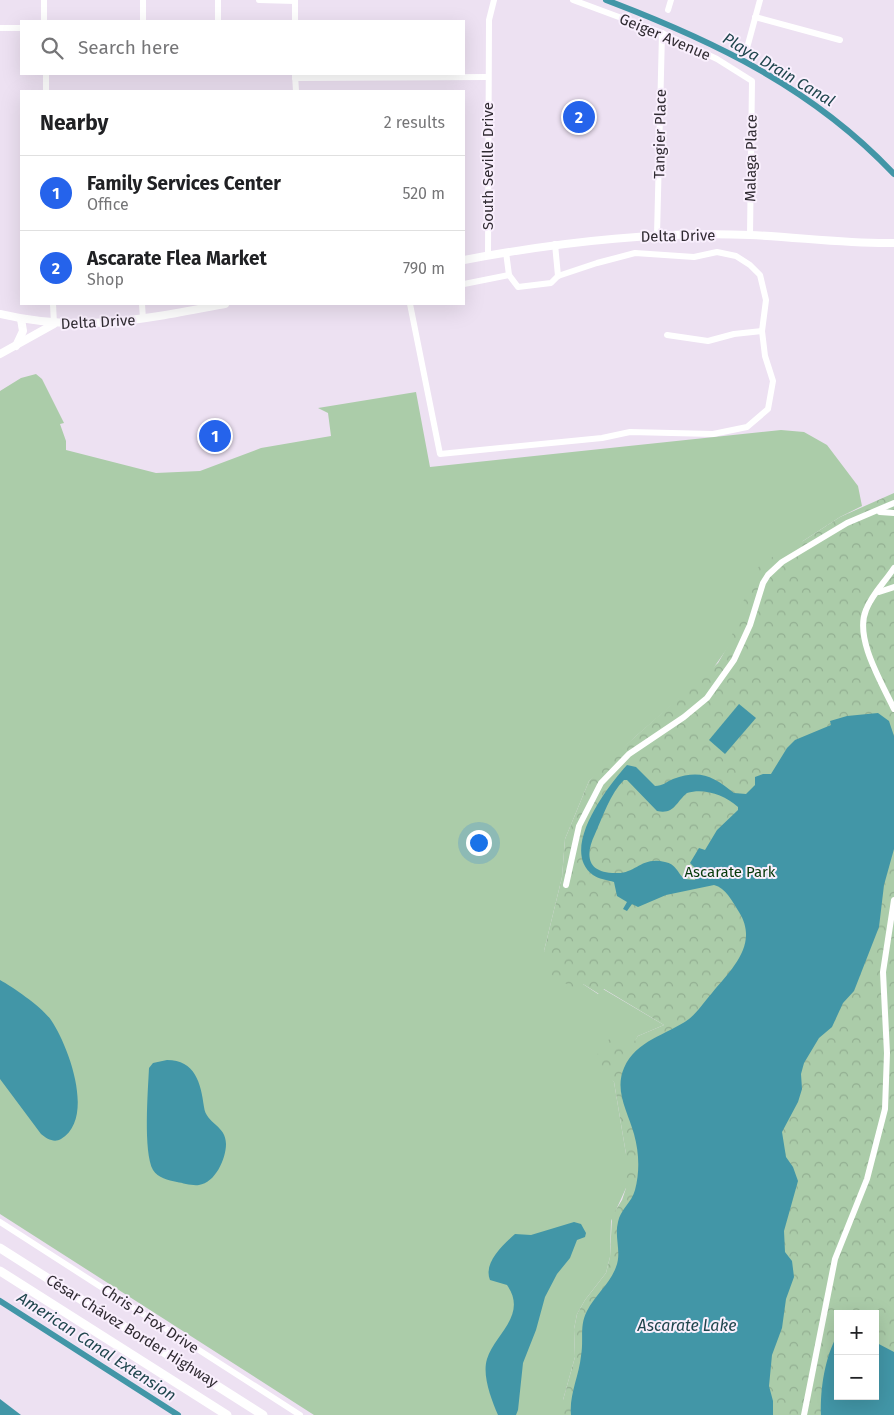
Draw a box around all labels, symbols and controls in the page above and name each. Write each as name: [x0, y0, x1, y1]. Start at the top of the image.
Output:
street label: Geiger Avenue: [617, 10, 713, 64]
search box: [20, 20, 465, 75]
water label: Playa Drain Canal: [719, 29, 838, 110]
icon: search: [38, 34, 66, 62]
text: Search here: [78, 36, 179, 59]
street label: Tangier Place: [650, 89, 670, 179]
pin: 2: [563, 98, 595, 136]
street label: South Seville Drive: [479, 102, 497, 230]
text: Nearby: [40, 110, 108, 136]
text: 2 results: [384, 113, 445, 132]
street label: Malaga Place: [741, 114, 761, 202]
text: Family Services Center: [87, 172, 281, 195]
text: 1: [52, 184, 60, 203]
text: 520 m: [402, 184, 445, 203]
text: Office: [87, 195, 129, 214]
street label: Delta Drive: [640, 226, 716, 246]
text: Ascarate Flea Market: [87, 247, 267, 270]
text: 2: [52, 259, 60, 278]
text: 790 m: [403, 259, 445, 278]
text: Shop: [87, 270, 124, 289]
street label: Delta Drive: [60, 311, 136, 333]
pin: 1: [199, 417, 231, 455]
your location: [466, 830, 492, 856]
park label: Ascarate Park: [684, 863, 776, 881]
street label: César Chávez Border Highway: [43, 1271, 222, 1392]
street label: Chris P Fox Drive: [98, 1281, 202, 1357]
water label: American Canal Extension: [13, 1287, 180, 1405]
map controls: [834, 1310, 879, 1400]
button: +: [834, 1310, 879, 1355]
water label: Ascarate Lake: [637, 1316, 736, 1335]
button: −: [834, 1355, 879, 1400]

